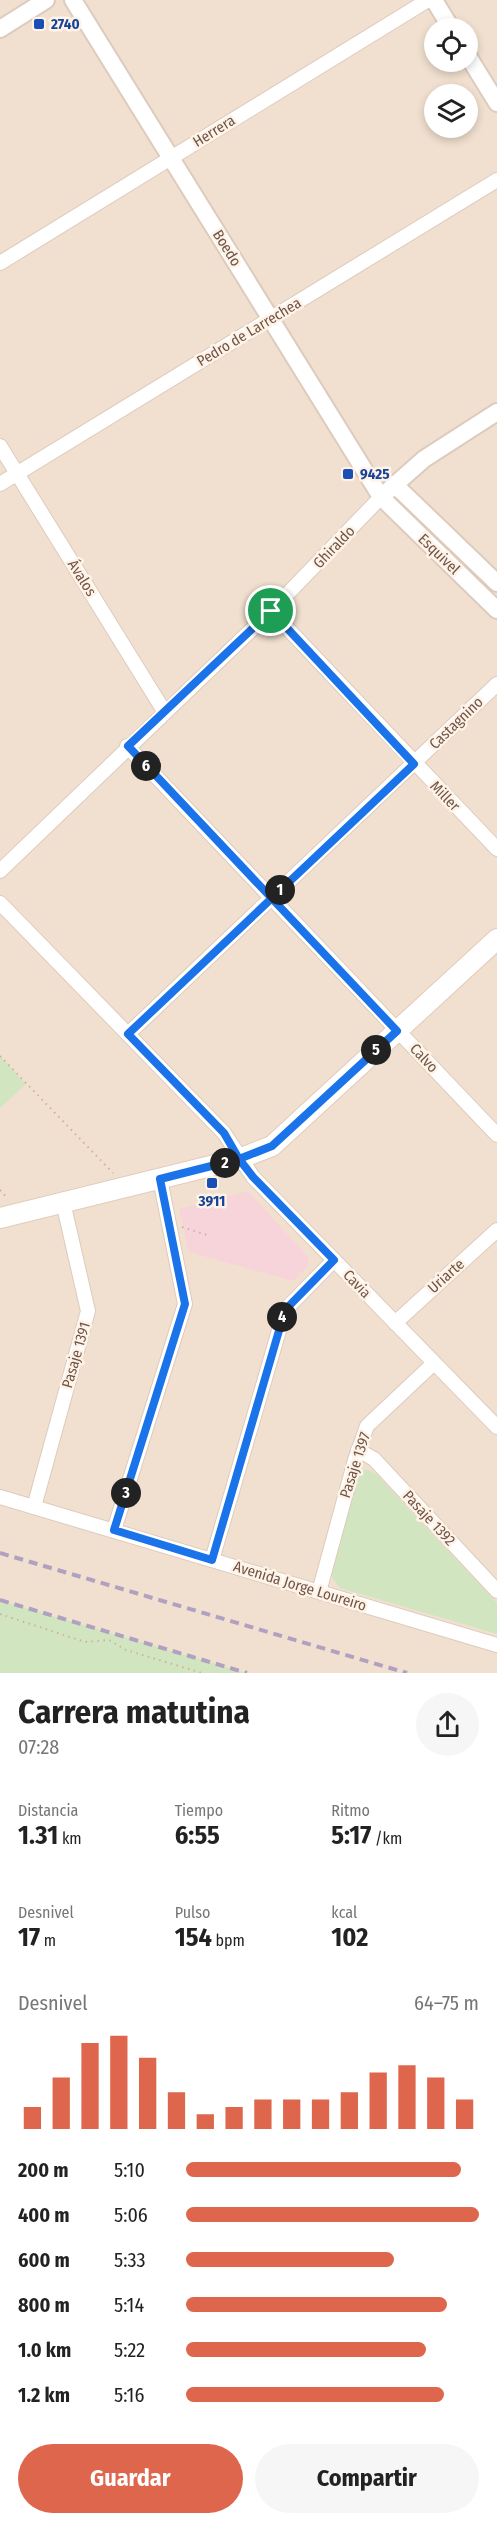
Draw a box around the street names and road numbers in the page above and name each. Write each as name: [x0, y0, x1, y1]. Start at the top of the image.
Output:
street label: Herrera: [190, 111, 238, 151]
street label: Boedo: [209, 227, 245, 270]
street label: Pedro de Larrechea: [194, 294, 304, 370]
street label: Ghiraldo: [309, 522, 359, 572]
street label: Esquivel: [414, 530, 464, 578]
street label: Ávalos: [64, 556, 100, 600]
street label: Castagnino: [425, 693, 487, 753]
street label: Miller: [426, 777, 464, 815]
street label: Calvo: [406, 1040, 442, 1076]
street label: Uriarte: [424, 1255, 468, 1297]
street label: Cavia: [339, 1266, 375, 1302]
street label: Pasaje 1391: [58, 1320, 94, 1390]
street label: Pasaje 1397: [336, 1430, 374, 1500]
street label: Pasaje 1392: [399, 1487, 459, 1550]
street label: Avenida Jorge Loureiro: [231, 1557, 369, 1615]

